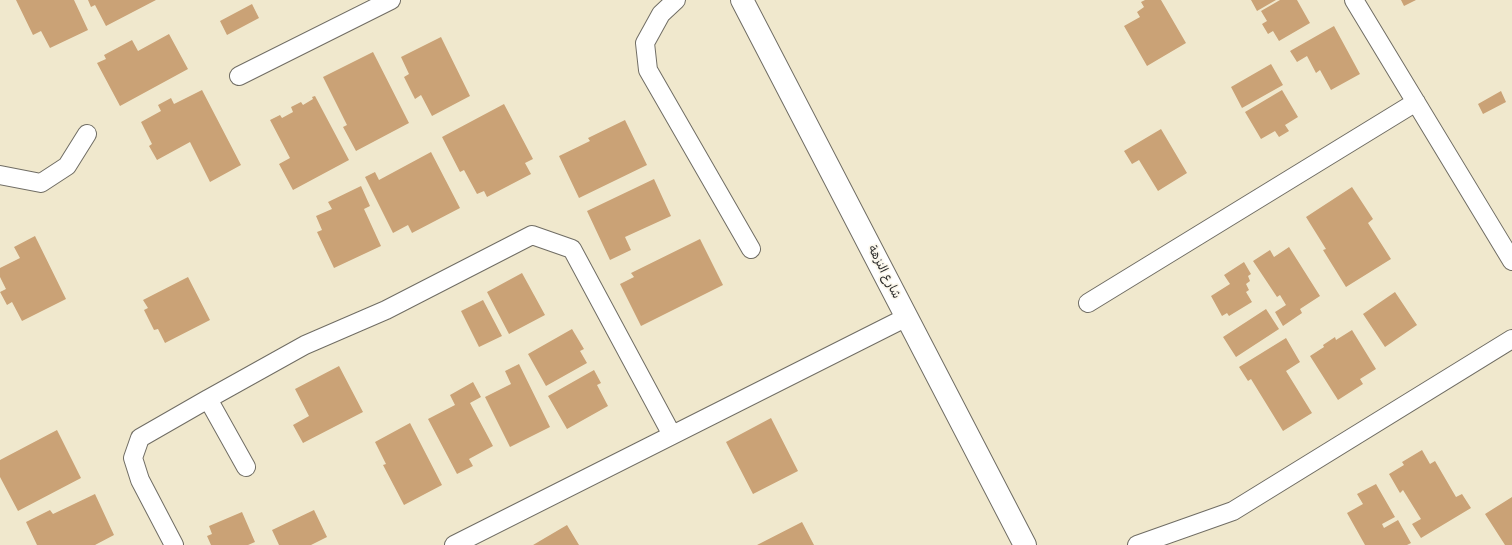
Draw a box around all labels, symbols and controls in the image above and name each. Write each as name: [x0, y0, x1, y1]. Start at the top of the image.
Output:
street label: شارع النزهة: [864, 243, 904, 301]

